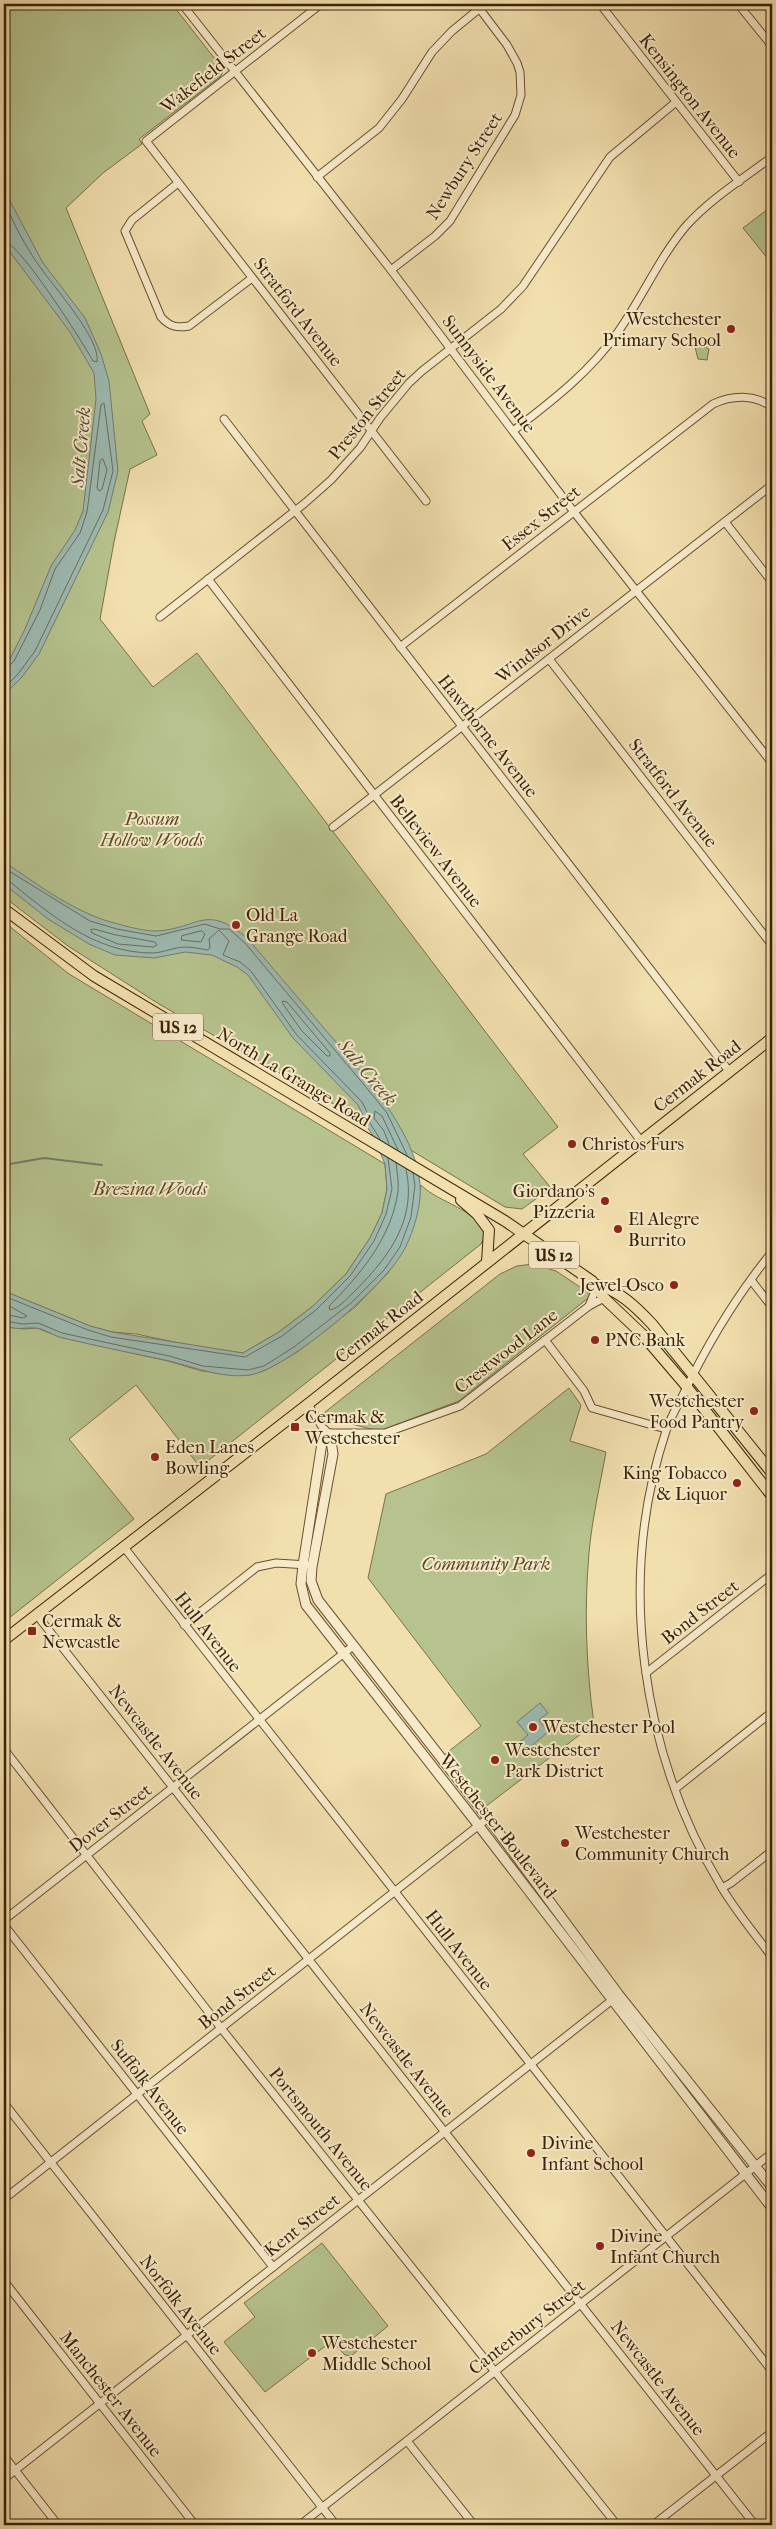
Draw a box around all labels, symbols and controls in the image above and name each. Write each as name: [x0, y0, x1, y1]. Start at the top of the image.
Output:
street label: Wakefield Street: [156, 23, 270, 119]
street label: Kensington Avenue: [634, 30, 745, 163]
street label: Newbury Street: [422, 108, 507, 224]
street label: Stratford Avenue: [249, 254, 347, 371]
place label: Westchester Primary School: [603, 309, 721, 351]
street label: Sunnyside Avenue: [438, 311, 540, 437]
marker: Westchester Primary School: [725, 323, 737, 335]
street label: Preston Street: [324, 364, 411, 464]
water label: Salt Creek: [66, 406, 95, 489]
street label: Essex Street: [498, 481, 585, 556]
street label: Windsor Drive: [491, 601, 595, 688]
street label: Hawthorne Avenue: [433, 671, 542, 802]
street label: Stratford Avenue: [624, 735, 722, 852]
street label: Belleview Avenue: [385, 791, 486, 912]
park label: Possum Hollow Woods: [99, 809, 204, 851]
place label: Old La Grange Road: [246, 905, 348, 947]
marker: Old La Grange Road: [230, 919, 242, 931]
road number: US 12: [153, 1014, 203, 1040]
street label: North La Grange Road: [213, 1023, 374, 1132]
water label: Salt Creek: [332, 1034, 402, 1111]
street label: Cermak Road: [649, 1036, 745, 1117]
place label: Christos Furs: [582, 1134, 684, 1155]
marker: Christos Furs: [566, 1138, 578, 1150]
park label: Brezina Woods: [92, 1179, 207, 1200]
place label: Giordano's Pizzeria: [513, 1181, 596, 1223]
marker: Giordano's Pizzeria: [599, 1195, 611, 1207]
place label: El Alegre Burrito: [628, 1209, 700, 1251]
marker: El Alegre Burrito: [612, 1223, 624, 1235]
road number: US 12: [529, 1242, 579, 1268]
place label: Jewel-Osco: [577, 1275, 664, 1296]
marker: Jewel-Osco: [668, 1279, 680, 1291]
street label: Cermak Road: [331, 1287, 427, 1368]
street label: Crestwood Lane: [451, 1305, 562, 1398]
place label: PNC Bank: [605, 1330, 686, 1351]
marker: PNC Bank: [589, 1334, 601, 1346]
place label: Westchester Food Pantry: [648, 1391, 745, 1433]
marker: Westchester Food Pantry: [748, 1405, 760, 1417]
place label: Cermak & Westchester: [304, 1407, 400, 1449]
marker: Cermak & Westchester: [289, 1421, 301, 1433]
place label: Eden Lanes Bowling: [165, 1437, 254, 1479]
marker: Eden Lanes Bowling: [149, 1451, 161, 1463]
place label: King Tobacco & Liquor: [622, 1463, 727, 1505]
marker: King Tobacco & Liquor: [731, 1477, 743, 1489]
park label: Community Park: [422, 1554, 550, 1575]
street label: Bond Street: [657, 1575, 744, 1649]
street label: Hull Avenue: [170, 1588, 246, 1677]
place label: Cermak & Newcastle: [42, 1611, 122, 1653]
marker: Cermak & Newcastle: [26, 1625, 38, 1637]
street label: Newcastle Avenue: [104, 1681, 207, 1804]
place label: Westchester Pool: [542, 1717, 675, 1738]
marker: Westchester Pool: [527, 1721, 539, 1733]
place label: Westchester Park District: [504, 1740, 605, 1782]
street label: Westchester Boulevard: [434, 1749, 561, 1903]
marker: Westchester Park District: [489, 1754, 501, 1766]
street label: Dover Street: [65, 1779, 156, 1857]
place label: Westchester Community Church: [574, 1823, 729, 1865]
marker: Westchester Community Church: [559, 1837, 571, 1849]
street label: Hull Avenue: [421, 1906, 497, 1995]
street label: Bond Street: [194, 1960, 281, 2034]
street label: Newcastle Avenue: [355, 1999, 458, 2122]
street label: Suffolk Avenue: [106, 2035, 193, 2139]
street label: Portsmouth Avenue: [264, 2063, 377, 2195]
place label: Divine Infant School: [541, 2133, 644, 2175]
marker: Divine Infant School: [525, 2147, 537, 2159]
street label: Kent Street: [260, 2189, 345, 2261]
place label: Divine Infant Church: [610, 2226, 720, 2268]
marker: Divine Infant Church: [594, 2240, 606, 2252]
street label: Norfolk Avenue: [135, 2251, 226, 2359]
street label: Canterbury Street: [465, 2275, 590, 2379]
street label: Newcastle Avenue: [606, 2317, 709, 2440]
street label: Manchester Avenue: [55, 2327, 166, 2461]
place label: Westchester Middle School: [321, 2333, 431, 2375]
marker: Westchester Middle School: [306, 2347, 318, 2359]

